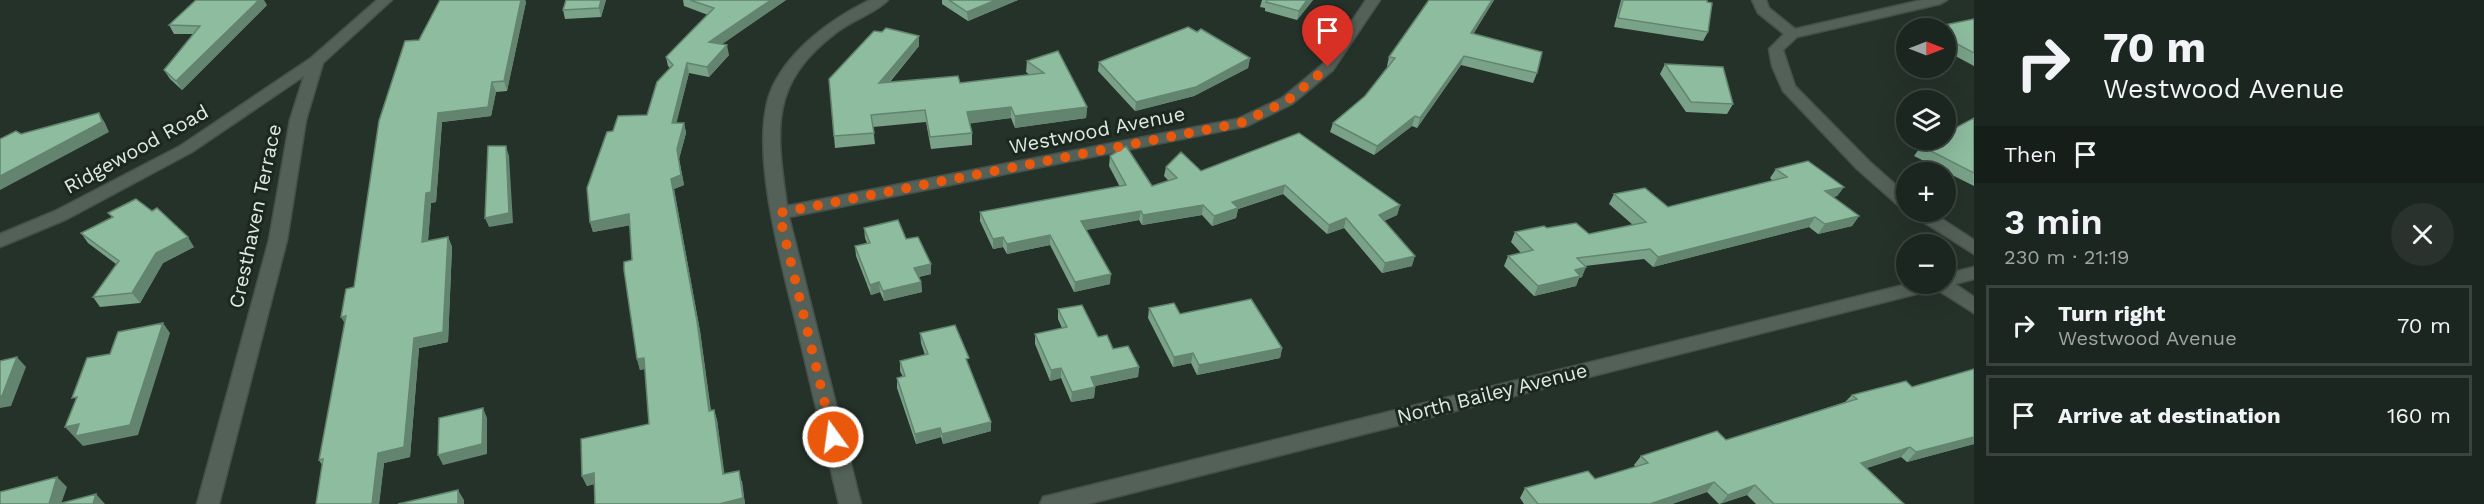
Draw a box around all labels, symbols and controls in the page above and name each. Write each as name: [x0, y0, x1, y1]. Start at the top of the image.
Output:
pin: [1302, 5, 1353, 67]
icon: arrive: [1311, 14, 1344, 47]
north arrow: [1896, 18, 1956, 78]
map controls: [1896, 18, 1956, 294]
text: 70 m: [2103, 23, 2206, 72]
icon: right: [2004, 24, 2082, 102]
text: Westwood Avenue: [2103, 73, 2344, 105]
button: layers: [1896, 90, 1956, 150]
street label: Ridgewood Road: [60, 99, 212, 199]
street label: Westwood Avenue: [1007, 101, 1187, 159]
street label: Cresthaven Terrace: [224, 122, 286, 310]
icon: arrive: [2069, 138, 2102, 171]
text: Then: [2004, 142, 2057, 167]
button: +: [1896, 162, 1956, 222]
text: 3 min: [2004, 201, 2103, 243]
button: close: [2391, 203, 2454, 266]
button: −: [1896, 234, 1956, 294]
text: 230 m · 21:19: [2004, 245, 2129, 269]
text: Turn right: [2058, 301, 2165, 326]
icon: right: [2007, 309, 2040, 342]
text: 70 m: [2397, 313, 2451, 338]
text: Westwood Avenue: [2058, 326, 2237, 350]
street label: North Bailey Avenue: [1394, 358, 1590, 428]
icon: arrive: [2007, 399, 2040, 432]
text: Arrive at destination: [2058, 403, 2281, 428]
text: 160 m: [2387, 403, 2451, 428]
position arrow: [801, 405, 865, 469]

